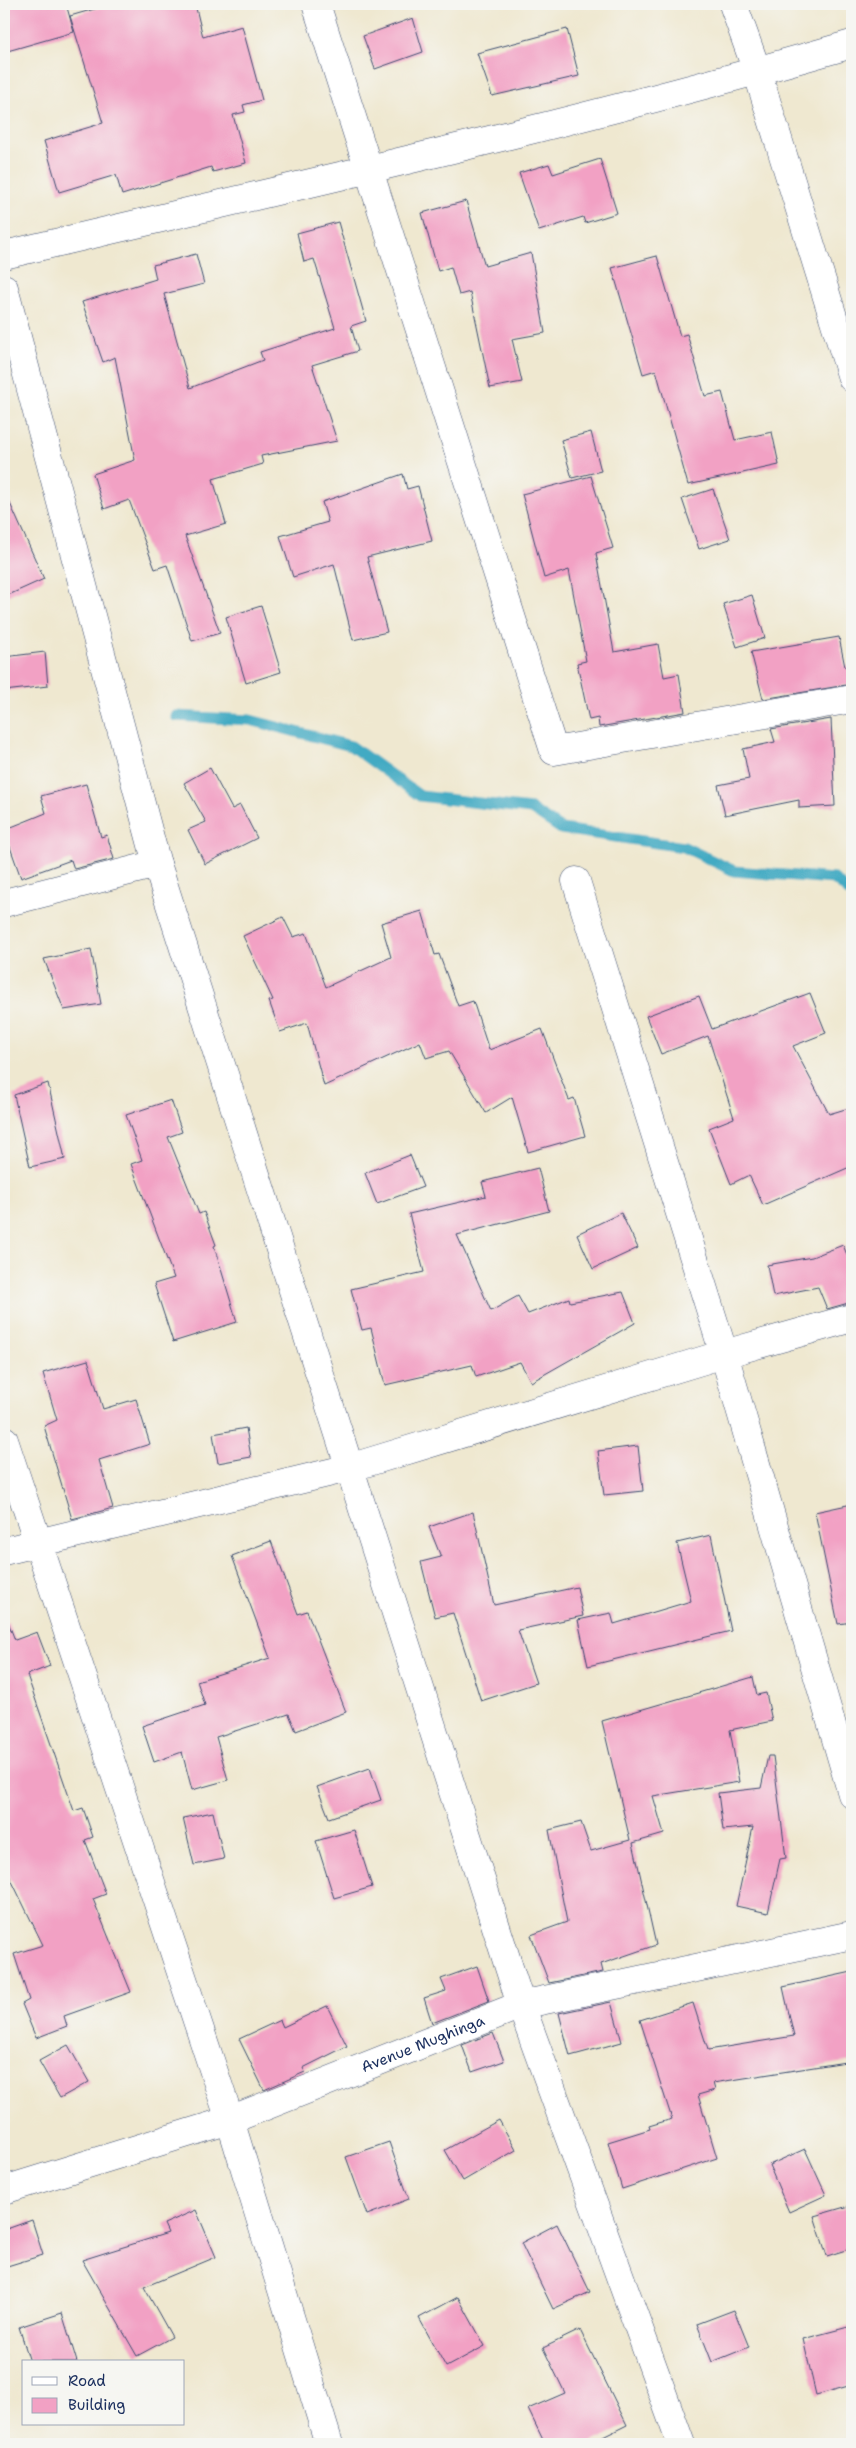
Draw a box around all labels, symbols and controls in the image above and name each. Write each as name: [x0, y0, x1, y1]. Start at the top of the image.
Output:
street label: Avenue Mughinga: [358, 2010, 488, 2077]
legend: [22, 2360, 185, 2426]
text: Road: [68, 2371, 106, 2391]
text: Building: [68, 2395, 125, 2415]

